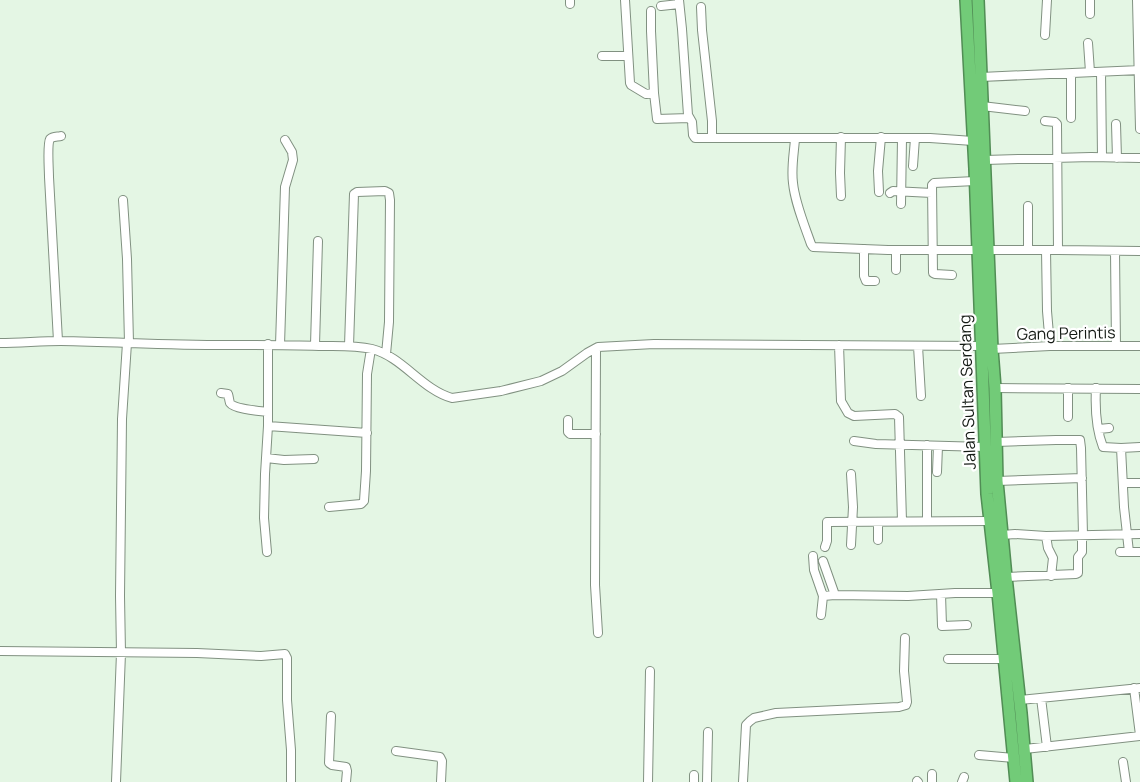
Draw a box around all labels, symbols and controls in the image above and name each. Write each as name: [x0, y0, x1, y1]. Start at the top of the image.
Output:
street label: Jalan Sultan Serdang: [953, 314, 981, 470]
street label: Gang Perintis: [1016, 321, 1116, 345]

